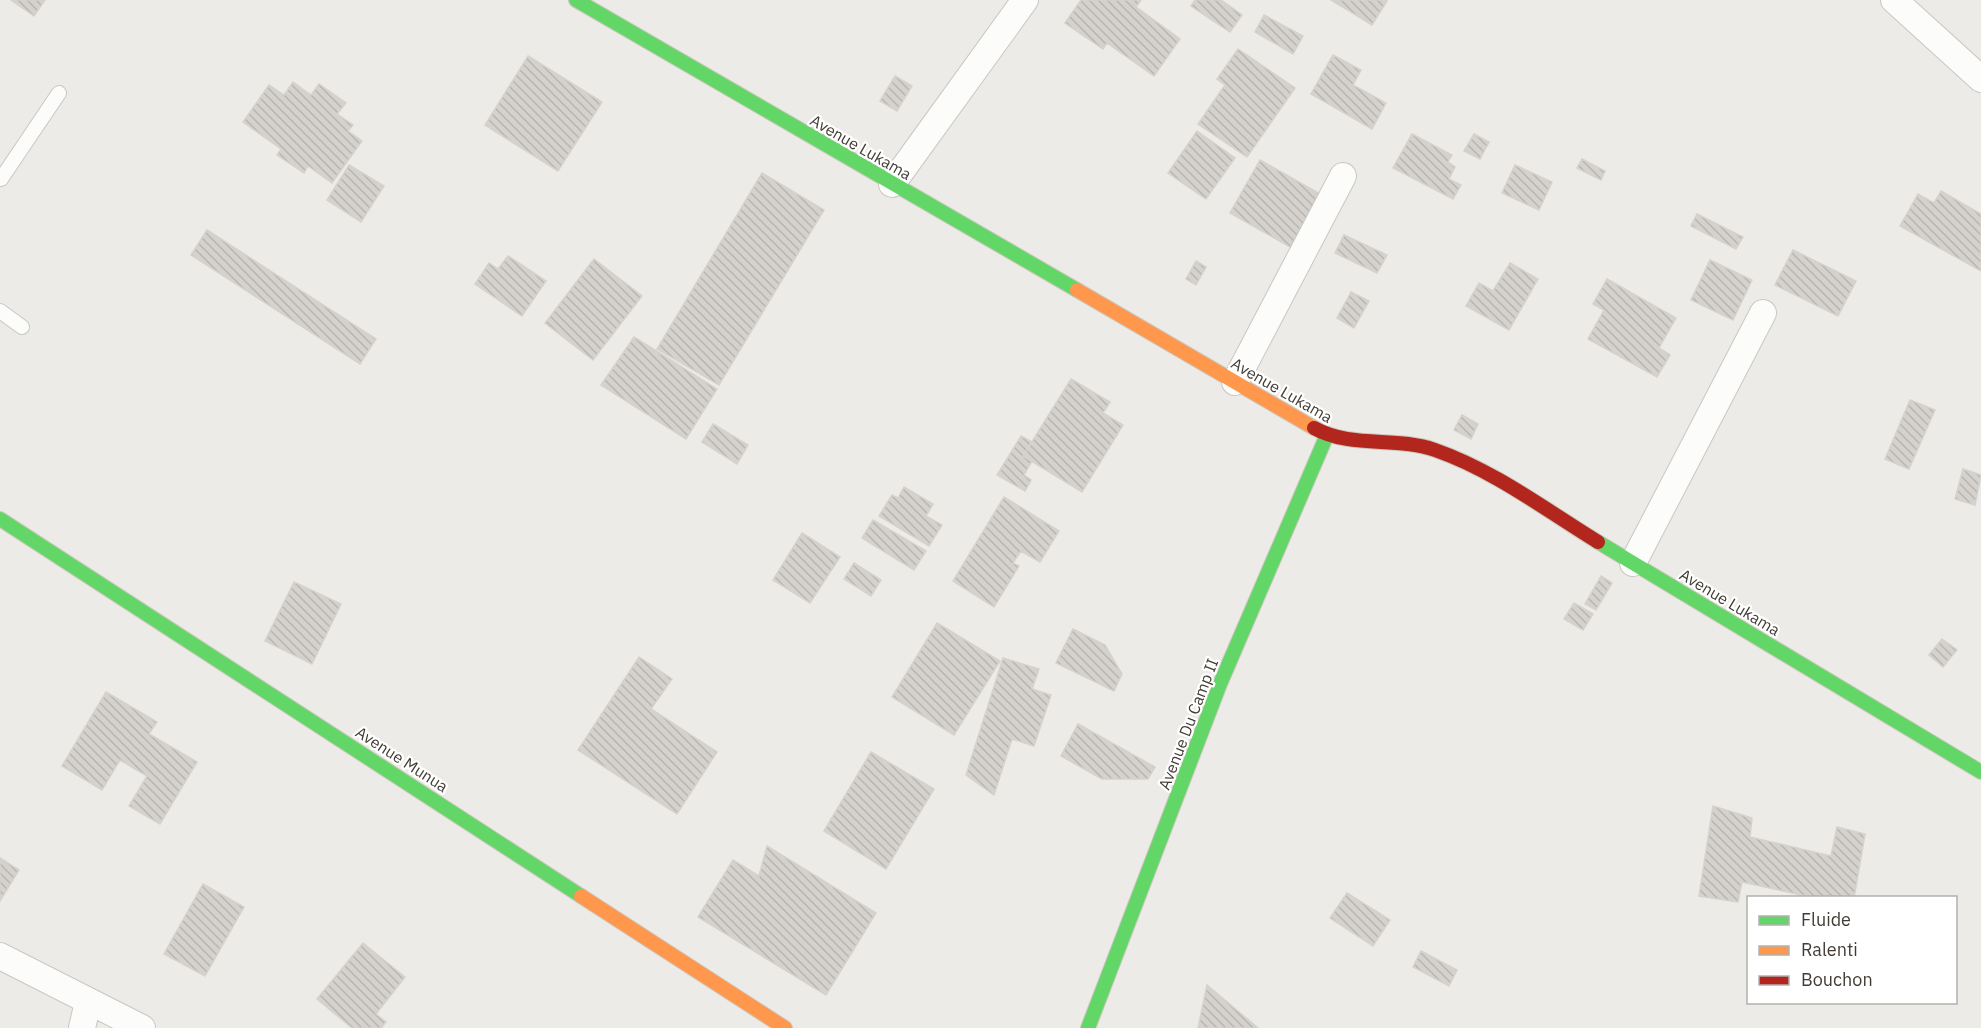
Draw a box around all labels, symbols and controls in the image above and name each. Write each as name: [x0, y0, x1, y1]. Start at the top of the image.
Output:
street label: Avenue Lukama: [807, 110, 916, 184]
street label: Avenue Lukama: [1228, 353, 1337, 427]
street label: Avenue Lukama: [1676, 564, 1784, 640]
street label: Avenue Du Camp II: [1154, 655, 1222, 793]
street label: Avenue Munua: [352, 722, 452, 796]
legend: [1747, 896, 1957, 1004]
text: Fluide: [1801, 908, 1851, 931]
text: Ralenti: [1801, 938, 1858, 961]
text: Bouchon: [1801, 968, 1873, 991]

